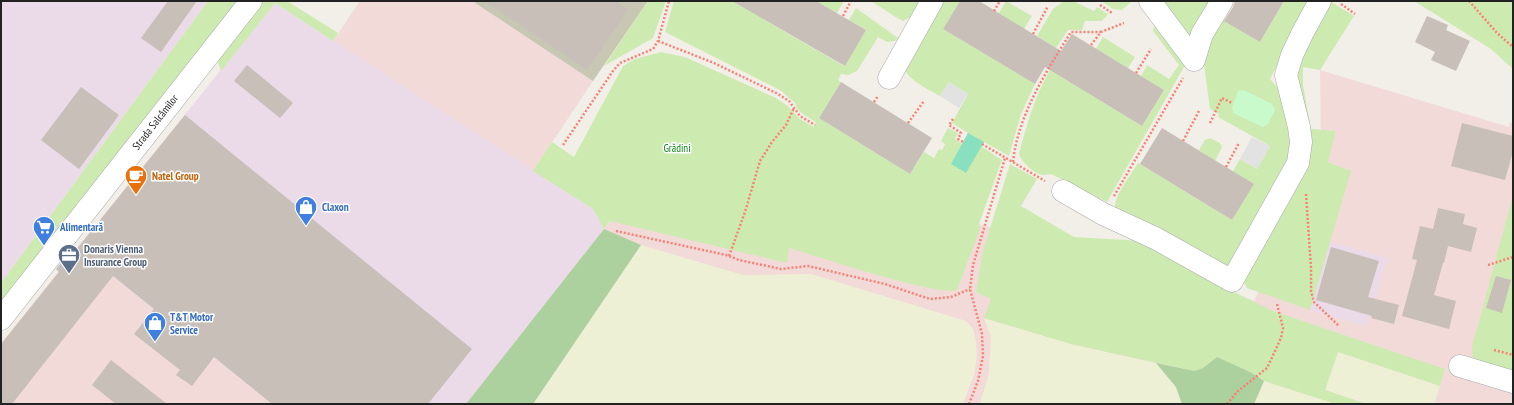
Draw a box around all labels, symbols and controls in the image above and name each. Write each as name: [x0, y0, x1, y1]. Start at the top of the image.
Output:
street label: Strada Salcâmilor: [129, 91, 181, 153]
park label: Grădini: [663, 141, 691, 155]
cafe icon: Natel Group: [123, 163, 149, 196]
place label: Natel Group: [152, 169, 199, 183]
shop icon: Claxon: [293, 194, 319, 227]
place label: Claxon: [322, 200, 349, 214]
supermarket icon: Alimentară: [31, 214, 57, 247]
place label: Alimentară: [59, 220, 104, 234]
office icon: Donaris Vienna Insurance Group: [56, 242, 82, 275]
place label: Donaris Vienna Insurance Group: [84, 242, 147, 269]
shop icon: T&T Motor Service: [142, 310, 168, 343]
place label: T&T Motor Service: [170, 310, 214, 337]

